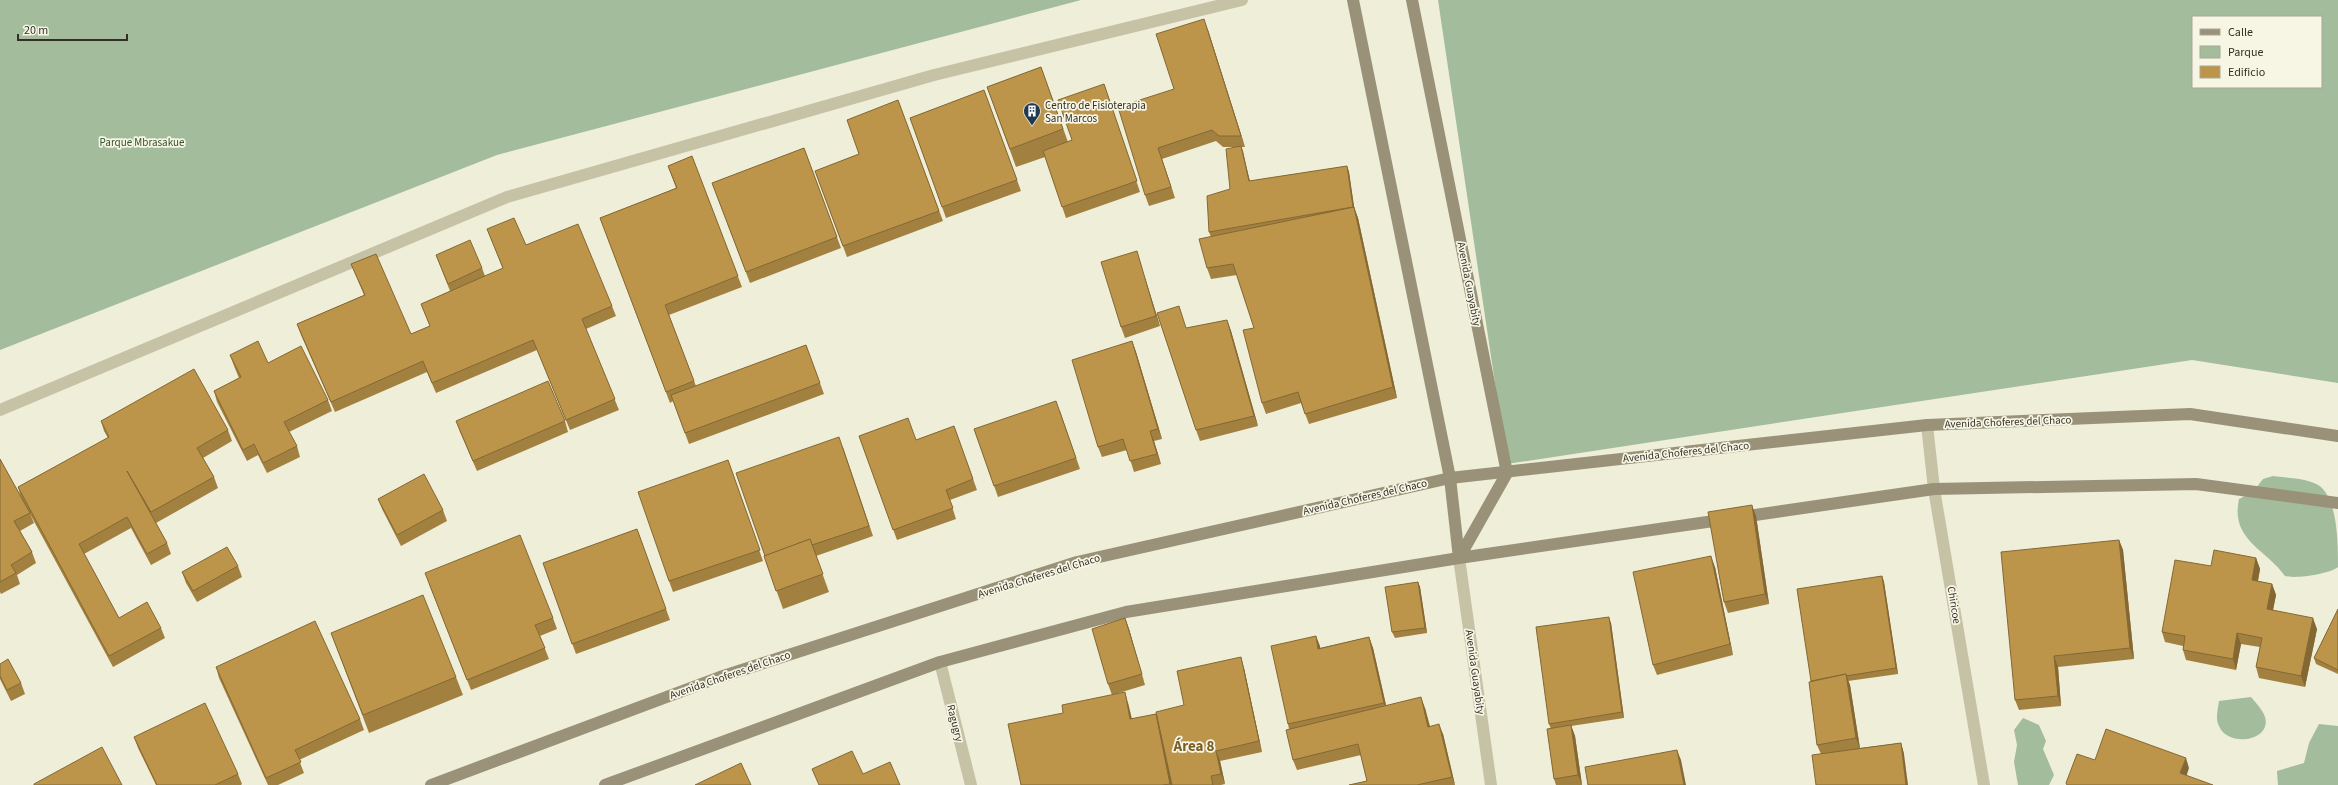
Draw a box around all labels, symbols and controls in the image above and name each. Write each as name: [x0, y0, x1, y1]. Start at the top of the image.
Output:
scale bar: [18, 16, 127, 42]
legend: [2192, 16, 2322, 88]
text: 20 m: [24, 22, 48, 39]
text: Calle: [2228, 24, 2253, 41]
text: Parque: [2228, 44, 2264, 61]
text: Edificio: [2228, 64, 2265, 81]
place label: Centro de Fisioterapia San Marcos: [1045, 98, 1146, 126]
building icon: Centro de Fisioterapia San Marcos: [1022, 101, 1042, 126]
park label: Parque Mbrasakue: [100, 135, 185, 150]
street label: Avenida Guayabity: [1453, 241, 1485, 327]
street label: Avenida Choferes del Chaco: [1944, 412, 2072, 432]
street label: Avenida Choferes del Chaco: [1622, 438, 1750, 466]
street label: Avenida Choferes del Chaco: [1302, 475, 1429, 519]
street label: Avenida Choferes del Chaco: [976, 550, 1102, 602]
street label: Chiricoe: [1944, 585, 1964, 625]
street label: Avenida Guayabity: [1462, 629, 1488, 715]
street label: Avenida Choferes del Chaco: [668, 647, 792, 703]
street label: Ragugry: [943, 703, 967, 743]
district label: Área 8: [1173, 736, 1214, 757]

